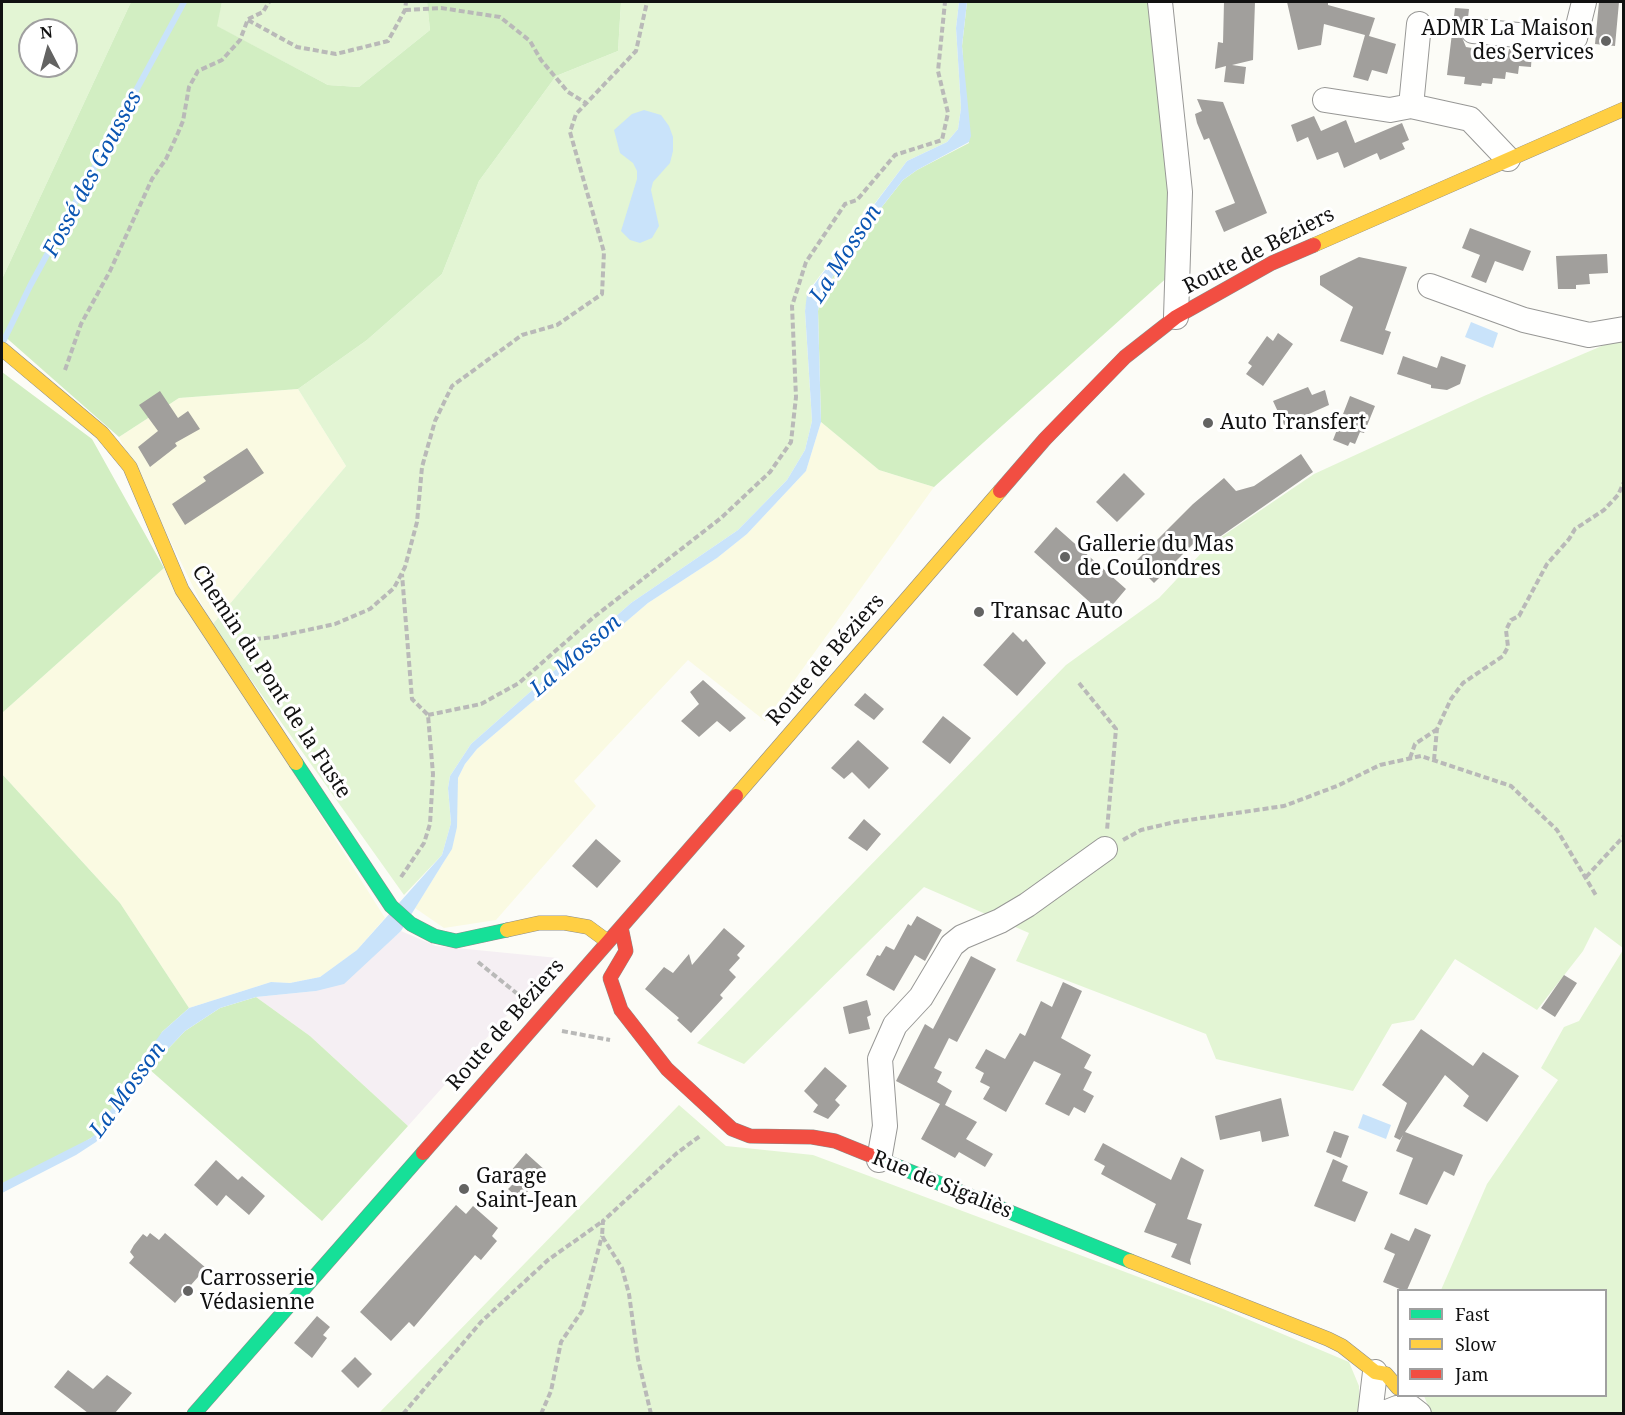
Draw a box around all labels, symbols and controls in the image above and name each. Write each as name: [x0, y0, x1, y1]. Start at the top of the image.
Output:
place label: ADMR La Maison des Services: [1421, 16, 1594, 66]
north arrow: [18, 18, 78, 78]
text: N: [39, 20, 54, 44]
marker: ADMR La Maison des Services: [1599, 34, 1613, 48]
water label: Fossé des Gousses: [38, 86, 148, 262]
water label: La Mosson: [805, 200, 887, 308]
street label: Route de Béziers: [1179, 202, 1339, 300]
place label: Auto Transfert: [1220, 410, 1366, 436]
marker: Auto Transfert: [1201, 416, 1215, 430]
place label: Gallerie du Mas de Coulondres: [1077, 532, 1234, 582]
marker: Gallerie du Mas de Coulondres: [1058, 550, 1072, 564]
street label: Chemin du Pont de la Fuste: [186, 561, 356, 803]
street label: Route de Béziers: [762, 589, 890, 731]
place label: Transac Auto: [991, 599, 1123, 625]
marker: Transac Auto: [972, 605, 986, 619]
water label: La Mosson: [525, 609, 627, 703]
street label: Route de Béziers: [442, 954, 570, 1096]
water label: La Mosson: [85, 1037, 171, 1143]
street label: Rue de Sigaliès: [868, 1145, 1016, 1225]
place label: Garage Saint-Jean: [476, 1164, 578, 1214]
marker: Garage Saint-Jean: [457, 1182, 471, 1196]
place label: Carrosserie Védasienne: [200, 1266, 315, 1316]
marker: Carrosserie Védasienne: [181, 1284, 195, 1298]
legend: [1397, 1289, 1607, 1397]
text: Fast: [1455, 1302, 1490, 1326]
text: Slow: [1455, 1332, 1496, 1356]
text: Jam: [1455, 1362, 1489, 1386]

